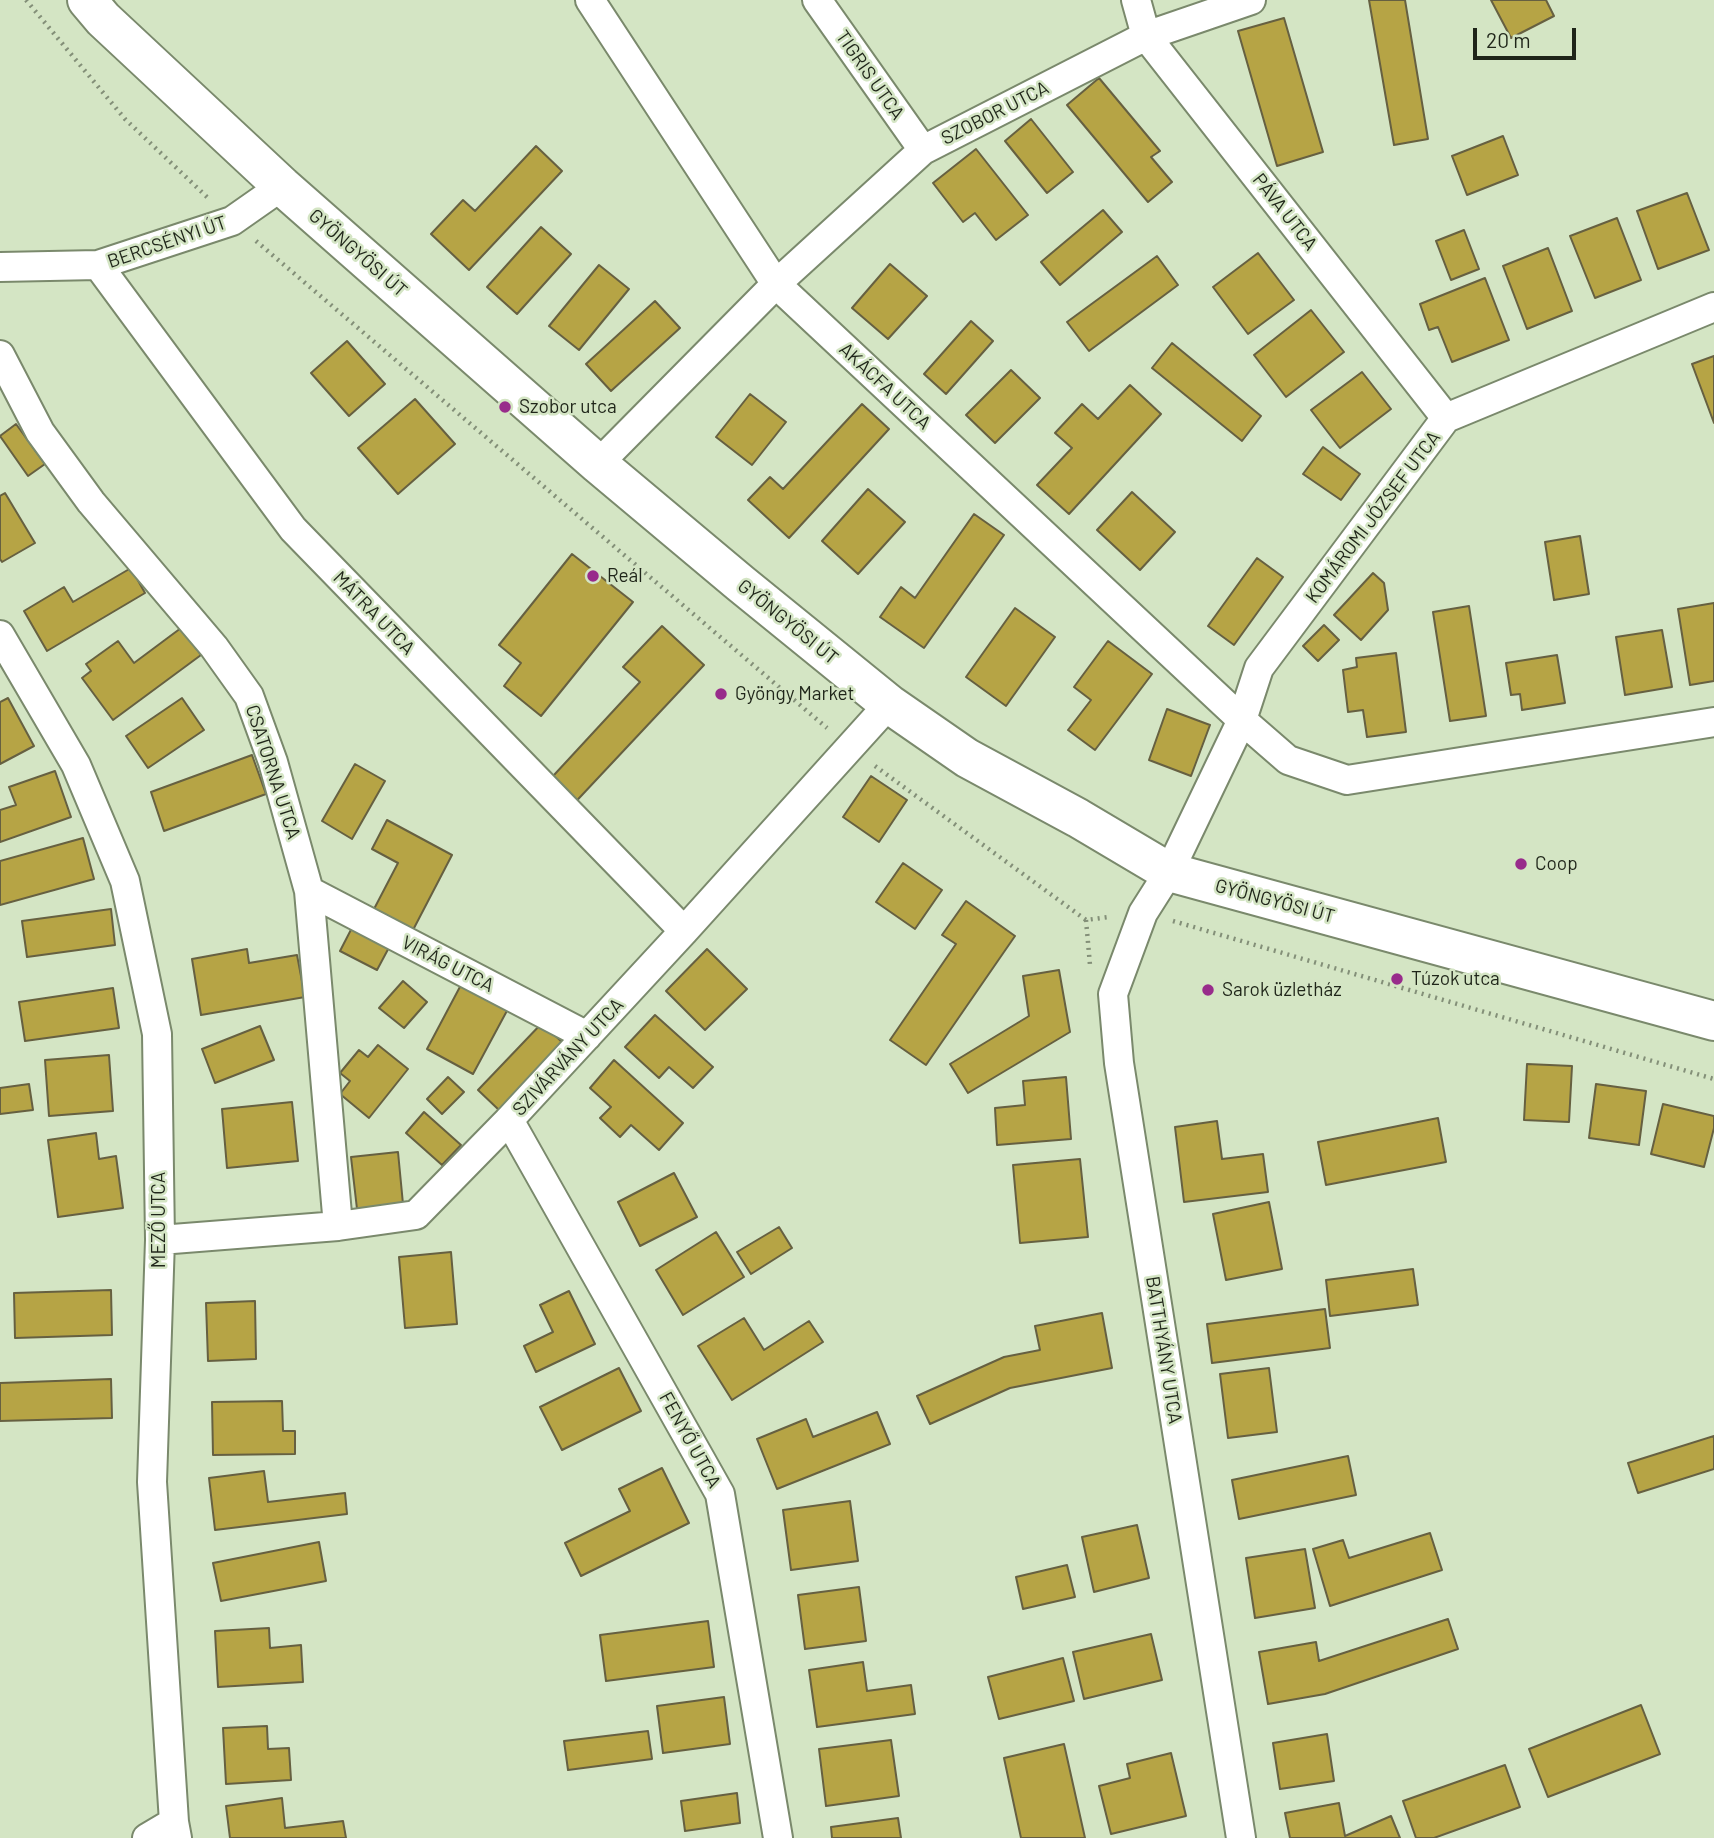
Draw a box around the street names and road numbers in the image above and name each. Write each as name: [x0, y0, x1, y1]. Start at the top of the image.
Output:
street label: TIGRIS UTCA: [831, 26, 909, 124]
street label: SZOBOR UTCA: [937, 76, 1053, 150]
street label: PÁVA UTCA: [1248, 169, 1322, 255]
street label: GYÖNGYÖSI ÚT: [304, 204, 412, 302]
street label: BERCSÉNYI ÚT: [104, 211, 230, 273]
street label: AKÁCFA UTCA: [834, 338, 936, 434]
street label: KOMÁROMI JÓZSEF UTCA: [1301, 426, 1445, 608]
street label: MÁTRA UTCA: [328, 566, 420, 660]
street label: GYÖNGYÖSI ÚT: [733, 574, 843, 670]
street label: CSATORNA UTCA: [241, 702, 305, 842]
street label: GYÖNGYÖSI ÚT: [1213, 874, 1337, 928]
street label: VIRÁG UTCA: [398, 931, 498, 997]
street label: SZIVÁRVÁNY UTCA: [508, 993, 628, 1121]
street label: MEZŐ UTCA: [148, 1172, 170, 1268]
street label: BATTHYÁNY UTCA: [1141, 1275, 1187, 1425]
street label: FENYŐ UTCA: [654, 1388, 726, 1492]

